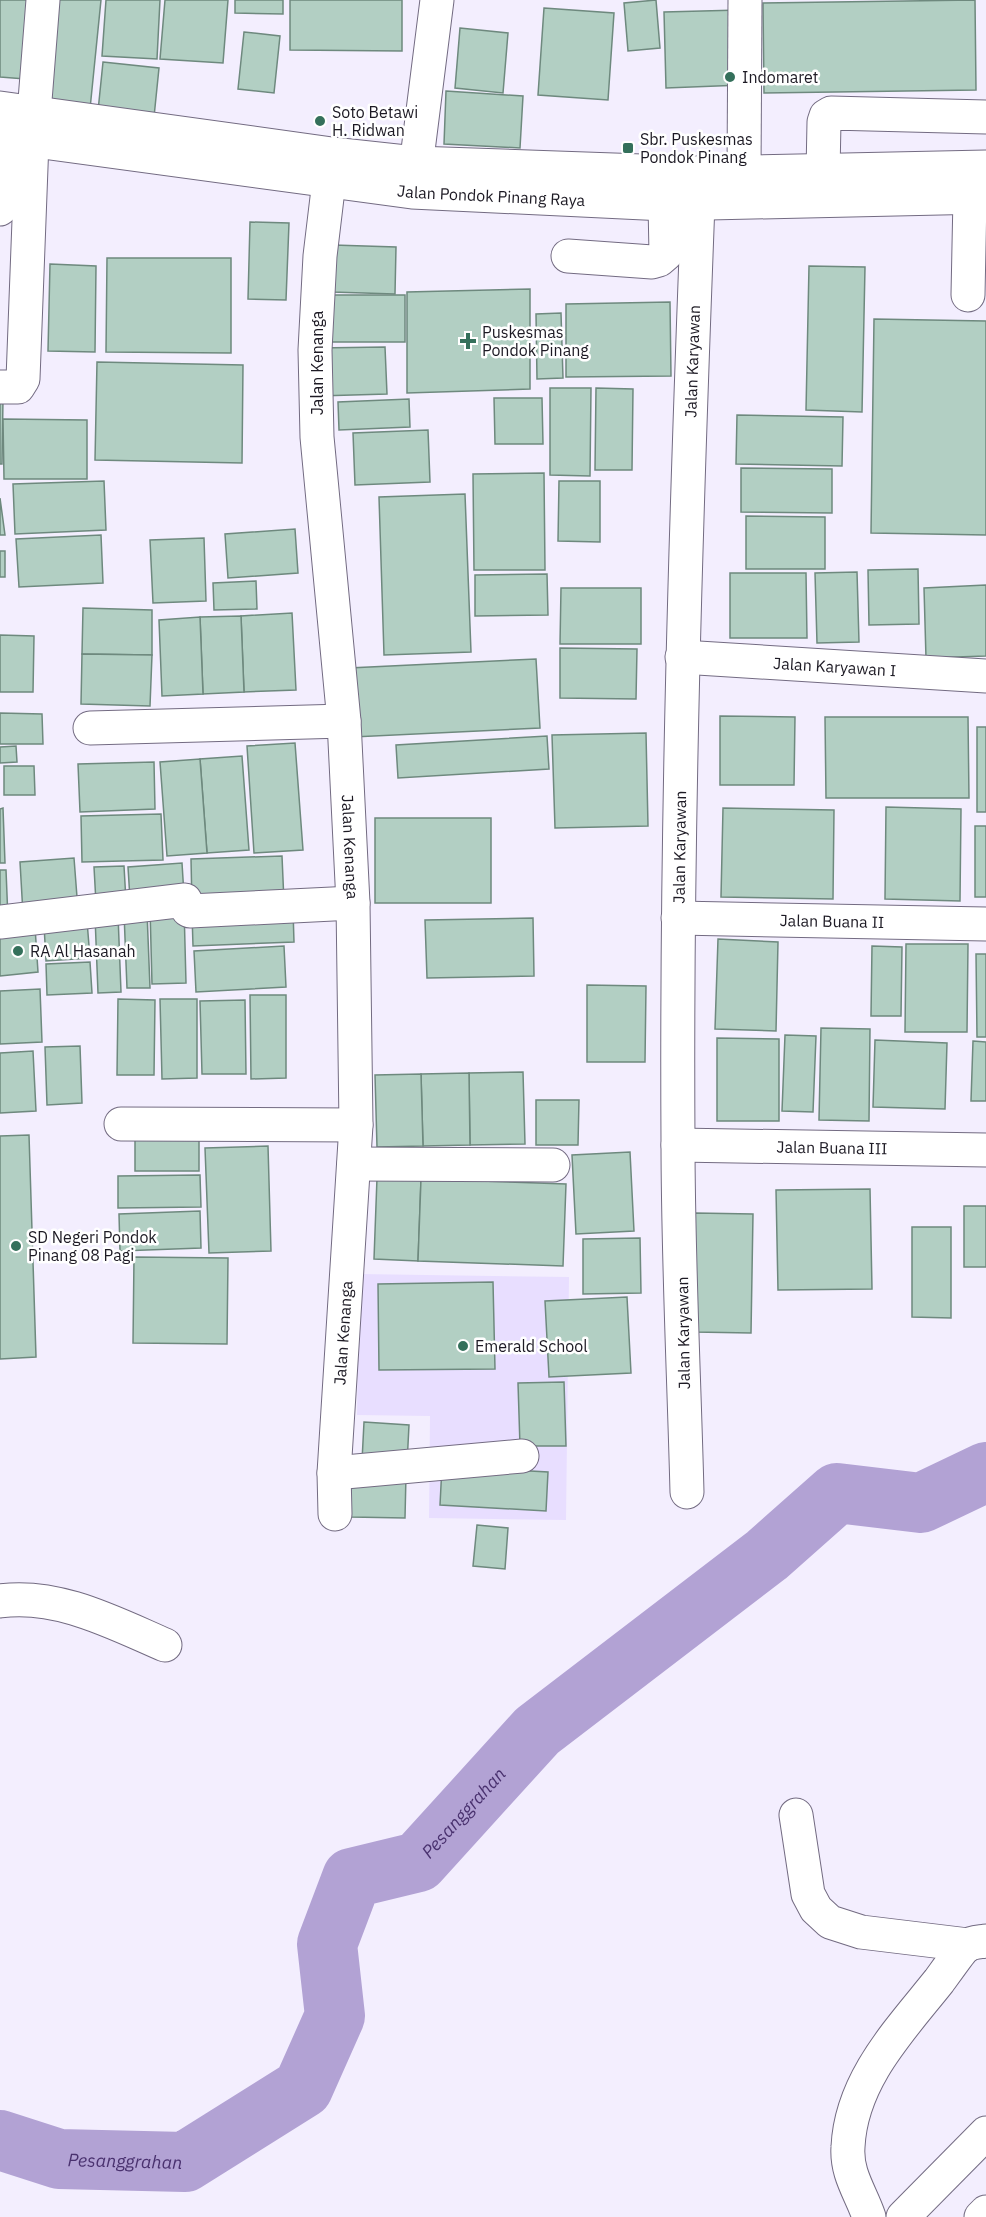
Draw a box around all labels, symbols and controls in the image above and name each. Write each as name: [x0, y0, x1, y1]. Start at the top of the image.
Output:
place label: Indomaret: [742, 67, 818, 87]
marker: Indomaret: [723, 70, 737, 84]
place label: Soto Betawi H. Ridwan: [332, 102, 418, 140]
marker: Soto Betawi H. Ridwan: [313, 114, 327, 128]
place label: Sbr. Puskesmas Pondok Pinang: [640, 129, 753, 167]
marker: Sbr. Puskesmas Pondok Pinang: [621, 141, 635, 155]
street label: Jalan Pondok Pinang Raya: [396, 180, 586, 210]
street label: Jalan Karyawan: [680, 304, 704, 418]
street label: Jalan Kenanga: [307, 310, 327, 415]
place label: Puskesmas Pondok Pinang: [482, 322, 589, 360]
marker: Puskesmas Pondok Pinang: [459, 332, 477, 350]
street label: Jalan Karyawan I: [773, 653, 897, 680]
street label: Jalan Karyawan: [669, 790, 690, 904]
street label: Jalan Kenanga: [338, 794, 363, 900]
street label: Jalan Buana II: [779, 910, 885, 932]
place label: RA Al Hasanah: [30, 941, 136, 961]
marker: RA Al Hasanah: [11, 944, 25, 958]
street label: Jalan Buana III: [776, 1137, 888, 1158]
place label: SD Negeri Pondok Pinang 08 Pagi: [28, 1227, 157, 1265]
marker: SD Negeri Pondok Pinang 08 Pagi: [9, 1239, 23, 1253]
street label: Jalan Karyawan: [672, 1276, 694, 1390]
street label: Jalan Kenanga: [329, 1280, 357, 1386]
place label: Emerald School: [475, 1336, 588, 1356]
marker: Emerald School: [456, 1339, 470, 1353]
water label: Pesanggrahan: [416, 1762, 510, 1863]
water label: Pesanggrahan: [67, 2148, 183, 2173]

